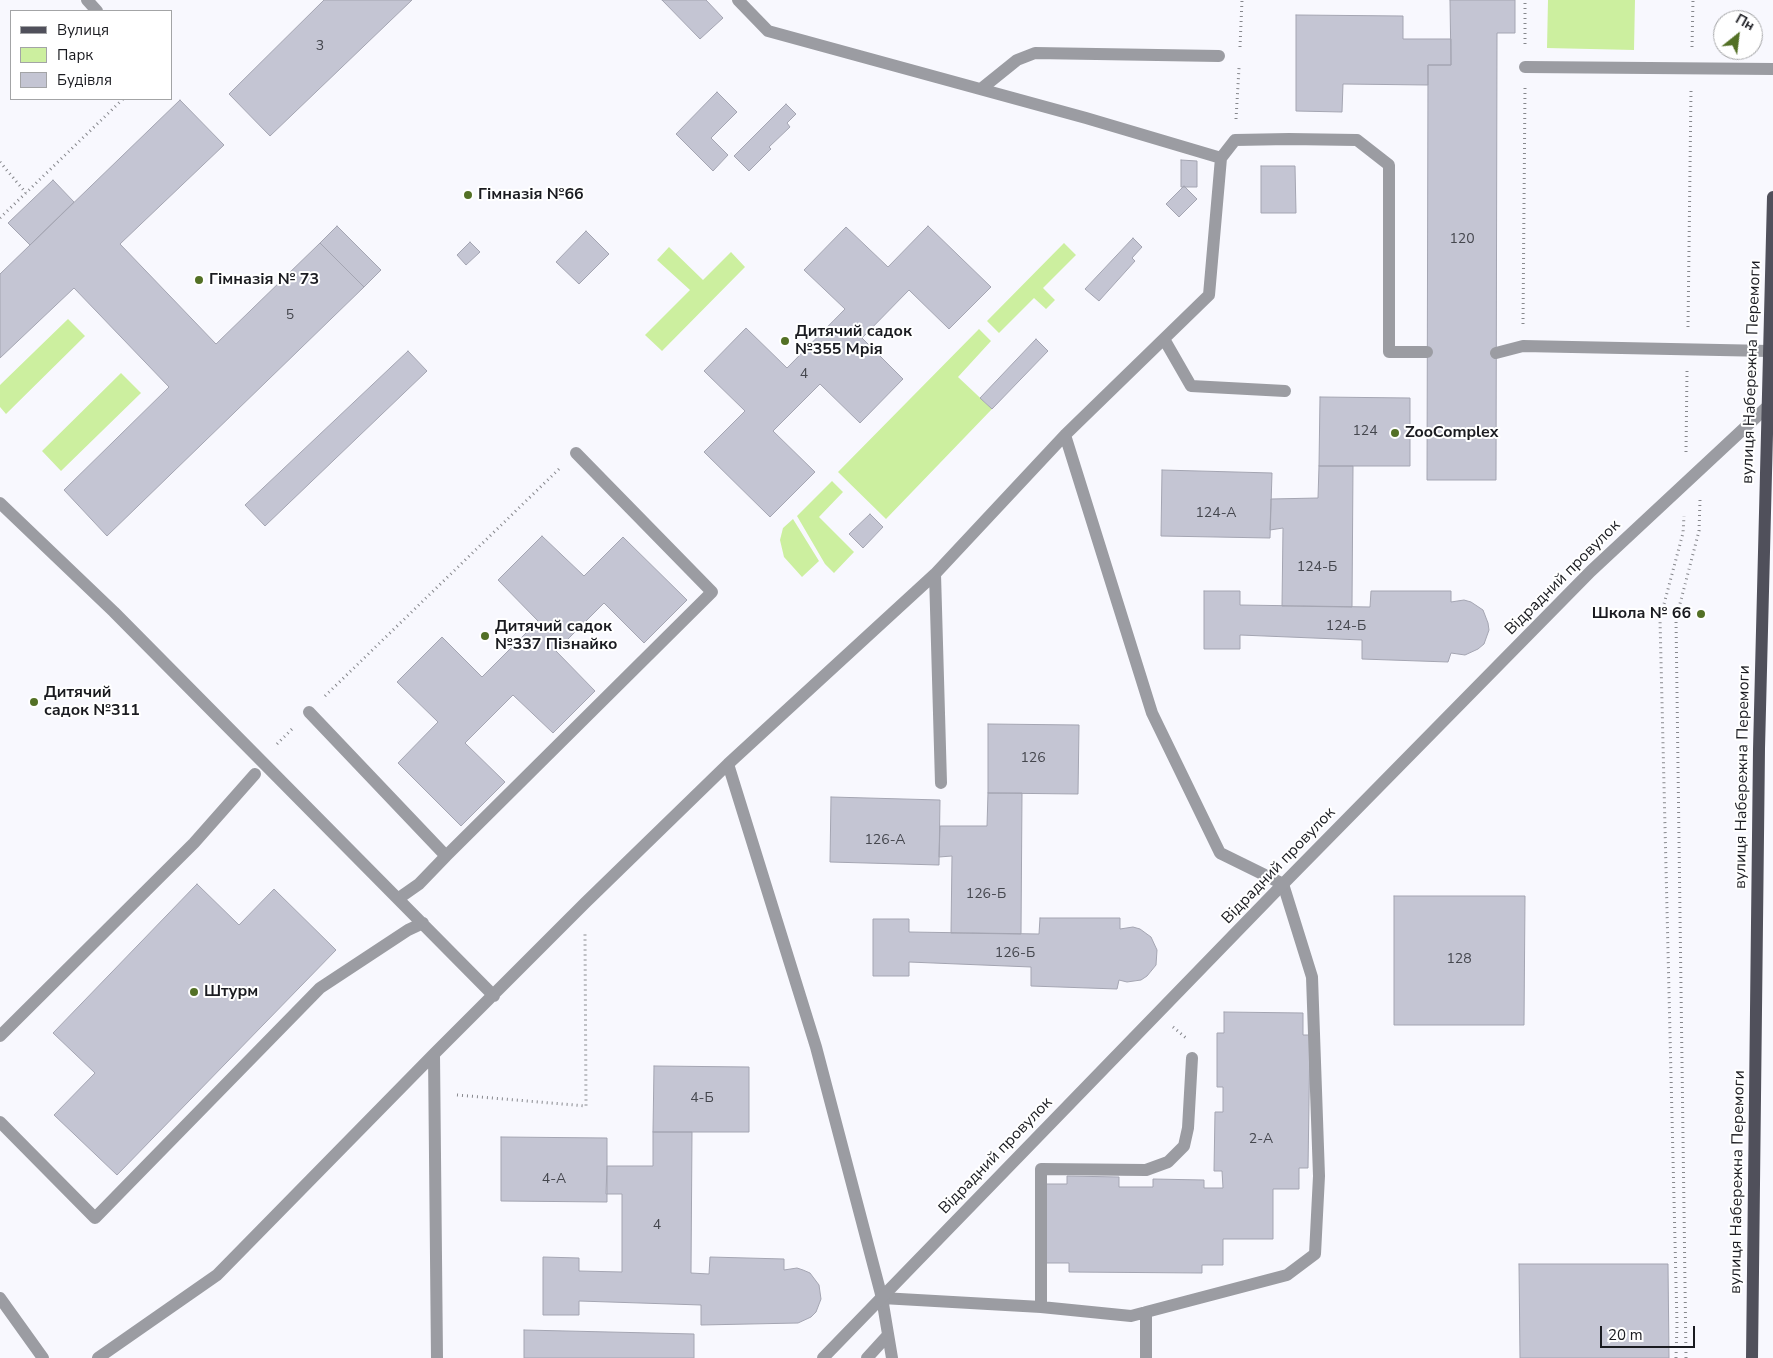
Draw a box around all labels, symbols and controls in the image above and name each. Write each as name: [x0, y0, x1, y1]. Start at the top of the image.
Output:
text: Пн: [1732, 9, 1758, 35]
legend: [10, 10, 172, 100]
north arrow: [1713, 10, 1763, 60]
text: Вулиця: [57, 20, 109, 40]
house number: 3: [316, 39, 324, 55]
text: Парк: [57, 45, 93, 65]
text: Будівля: [57, 70, 112, 90]
place label: Гімназія №66: [478, 185, 584, 205]
marker: Гімназія №66: [462, 189, 474, 201]
house number: 120: [1449, 232, 1475, 248]
street label: вулиця Набережна Перемоги: [1739, 260, 1765, 484]
place label: Гімназія № 73: [209, 270, 319, 290]
marker: Гімназія № 73: [193, 274, 205, 286]
house number: 5: [286, 308, 294, 324]
place label: Дитячий садок №355 Мрія: [795, 322, 912, 360]
marker: Дитячий садок №355 Мрія: [779, 335, 791, 347]
house number: 4: [800, 367, 808, 383]
place label: ZooComplex: [1405, 423, 1498, 443]
house number: 124: [1352, 424, 1378, 440]
marker: ZooComplex: [1389, 427, 1401, 439]
house number: 124-А: [1195, 506, 1237, 522]
street label: Відрадний провулок: [1501, 516, 1625, 640]
house number: 124-Б: [1297, 560, 1337, 576]
place label: Школа № 66: [1592, 604, 1691, 624]
marker: Школа № 66: [1695, 608, 1707, 620]
place label: Дитячий садок №337 Пізнайко: [495, 617, 617, 655]
house number: 124-Б: [1326, 619, 1366, 635]
marker: Дитячий садок №337 Пізнайко: [479, 630, 491, 642]
street label: вулиця Набережна Перемоги: [1731, 665, 1755, 889]
place label: Дитячий садок №311: [44, 683, 140, 721]
marker: Дитячий садок №311: [28, 696, 40, 708]
house number: 126: [1020, 751, 1046, 767]
street label: Відрадний провулок: [1218, 804, 1340, 928]
house number: 126-А: [864, 833, 906, 849]
house number: 126-Б: [966, 887, 1006, 903]
house number: 126-Б: [995, 946, 1035, 962]
house number: 128: [1446, 952, 1472, 968]
place label: Штурм: [204, 982, 258, 1002]
marker: Штурм: [188, 986, 200, 998]
street label: вулиця Набережна Перемоги: [1726, 1070, 1750, 1294]
house number: 4-Б: [690, 1091, 714, 1107]
street label: Відрадний провулок: [935, 1094, 1057, 1218]
house number: 2-А: [1249, 1132, 1273, 1148]
house number: 4-А: [542, 1172, 566, 1188]
house number: 4: [653, 1218, 661, 1234]
scale bar: [1603, 1316, 1698, 1348]
text: 20 m: [1608, 1325, 1643, 1345]

